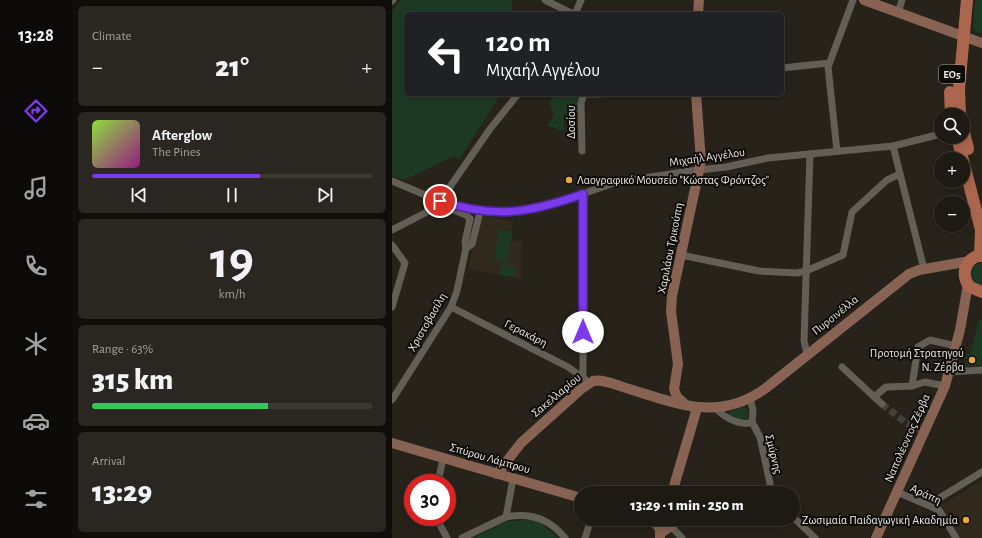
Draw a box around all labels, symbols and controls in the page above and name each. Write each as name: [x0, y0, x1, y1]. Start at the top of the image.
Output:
text: 13:28: [18, 27, 54, 45]
icon: left: [420, 28, 472, 80]
text: 120 m: [486, 29, 551, 57]
text: Climate: [92, 30, 131, 43]
text: 21°: [215, 52, 249, 82]
text: −: [92, 56, 103, 78]
text: +: [361, 56, 372, 78]
text: Μιχαήλ Αγγέλου: [486, 62, 600, 80]
road number: ΕΟ5: [939, 65, 965, 83]
icon: directions: [22, 97, 50, 125]
street label: Δοσίου: [565, 105, 577, 139]
map controls: [934, 108, 970, 232]
button: search: [934, 108, 970, 144]
text: Afterglow: [152, 128, 212, 143]
text: The Pines: [152, 146, 201, 159]
street label: Μιχαήλ Αγγέλου: [668, 146, 746, 168]
button: +: [934, 152, 970, 188]
icon: music: [22, 174, 50, 202]
place label: Λαογραφικό Μουσείο "Κώστας Φρόντζος": [577, 174, 769, 187]
marker: Λαογραφικό Μουσείο "Κώστας Φρόντζος": [564, 175, 574, 185]
icon: previous: [128, 184, 150, 206]
icon: pause: [221, 184, 243, 206]
icon: next: [314, 184, 336, 206]
pin: [423, 184, 457, 218]
icon: arrive: [429, 190, 451, 212]
button: −: [934, 196, 970, 232]
street label: Χαριλάου Τρικούπη: [655, 201, 685, 295]
text: 19: [210, 235, 254, 287]
icon: phone: [22, 252, 50, 280]
text: km/h: [219, 288, 245, 301]
street label: Χριστοβασίλη: [405, 291, 449, 353]
street label: Πυρσινέλλα: [810, 293, 860, 337]
position arrow: [562, 311, 604, 353]
street label: Γερακάρη: [503, 317, 549, 349]
icon: climate: [22, 330, 50, 358]
text: Range · 63%: [92, 343, 153, 356]
place label: Προτομή Στρατηγού Ν. Ζέρβα: [870, 347, 964, 373]
marker: Προτομή Στρατηγού Ν. Ζέρβα: [967, 355, 977, 365]
text: 315 km: [92, 365, 173, 395]
street label: Σακελλαρίου: [529, 371, 583, 419]
street label: Ναπολέοντος Ζέρβα: [882, 392, 933, 484]
icon: car: [22, 407, 50, 435]
street label: Σμύρνης: [762, 433, 785, 476]
street label: Σπύρου Λάμπρου: [448, 441, 532, 475]
text: Arrival: [92, 455, 125, 468]
speed limit sign: 30: [404, 474, 456, 526]
text: 13:29: [92, 477, 152, 507]
street label: Αράπη: [909, 482, 943, 506]
icon: filters: [22, 485, 50, 513]
text: 13:29 · 1 min · 250 m: [630, 498, 744, 513]
place label: Ζωσιμαία Παιδαγωγική Ακαδημία: [802, 514, 958, 526]
marker: Ζωσιμαία Παιδαγωγική Ακαδημία: [961, 515, 971, 525]

